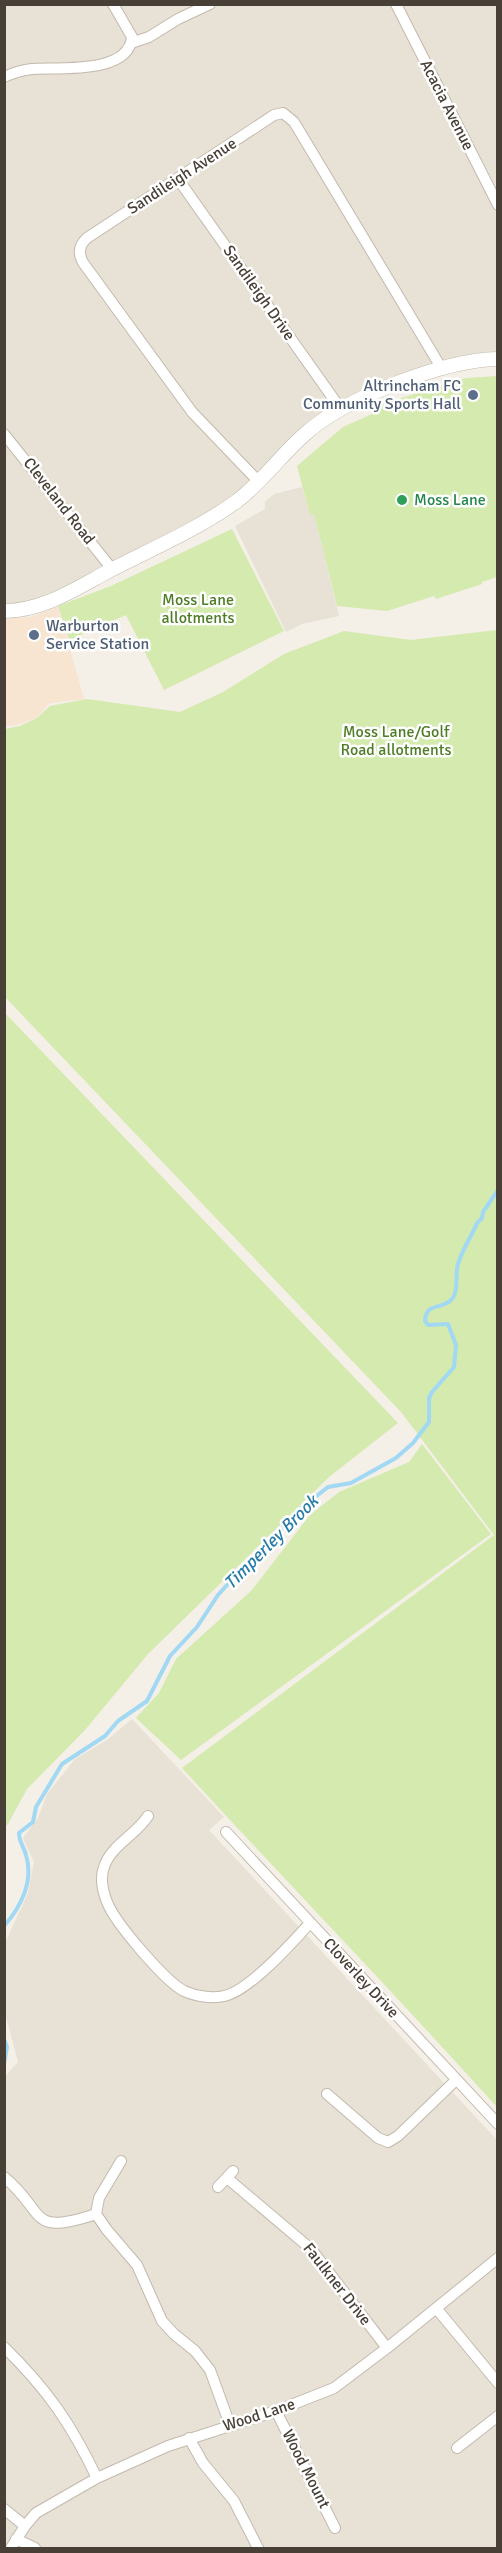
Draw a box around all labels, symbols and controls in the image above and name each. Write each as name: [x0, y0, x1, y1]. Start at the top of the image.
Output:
street label: Acacia Avenue: [416, 56, 478, 154]
street label: Sandileigh Avenue: [124, 133, 240, 219]
street label: Sandileigh Drive: [219, 241, 299, 345]
place label: Altrincham FC Community Sports Hall: [303, 376, 461, 414]
marker: Altrincham FC Community Sports Hall: [466, 388, 480, 402]
street label: Cleveland Road: [19, 454, 99, 548]
place label: Moss Lane: [414, 490, 486, 510]
marker: Moss Lane: [395, 493, 409, 507]
park label: Moss Lane allotments: [161, 590, 235, 628]
place label: Warburton Service Station: [46, 616, 149, 654]
marker: Warburton Service Station: [27, 628, 41, 642]
park label: Moss Lane/Golf Road allotments: [341, 722, 451, 760]
water label: Timperley Brook: [219, 1489, 324, 1594]
street label: Cloverley Drive: [319, 1934, 403, 2022]
street label: Faulkner Drive: [299, 2239, 375, 2329]
street label: Wood Lane: [220, 2394, 298, 2436]
street label: Wood Mount: [278, 2426, 335, 2512]

